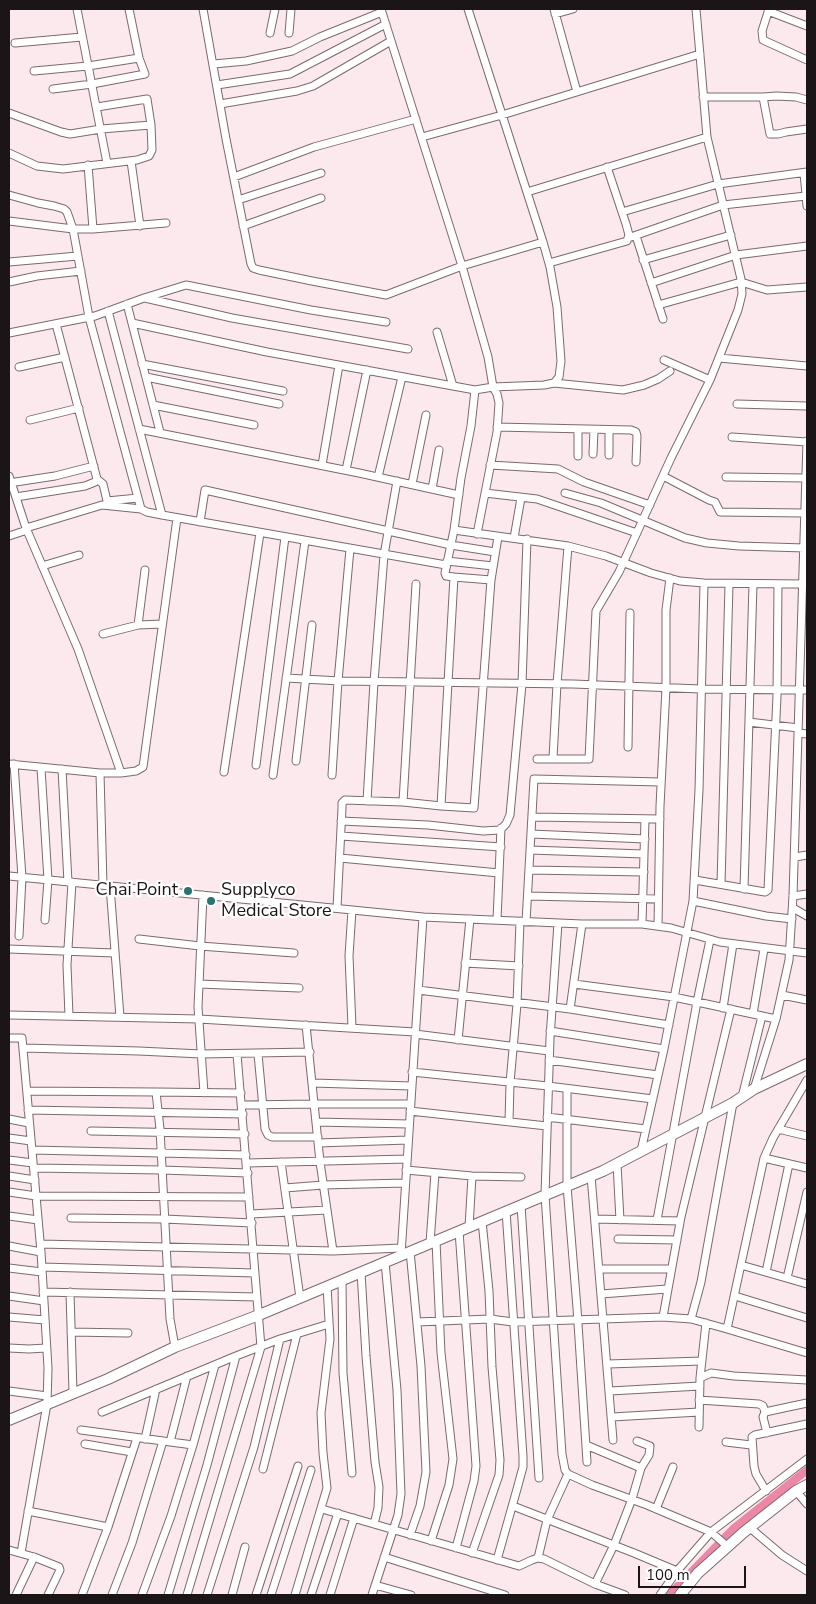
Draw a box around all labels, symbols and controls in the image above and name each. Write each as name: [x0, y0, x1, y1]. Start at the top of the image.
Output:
place label: Chai Point: [96, 880, 178, 902]
place label: Supplyco Medical Store: [221, 880, 332, 922]
marker: Chai Point: [182, 885, 194, 897]
marker: Supplyco Medical Store: [205, 895, 217, 907]
scale bar: [641, 1556, 748, 1588]
text: 100 m: [646, 1565, 690, 1585]

